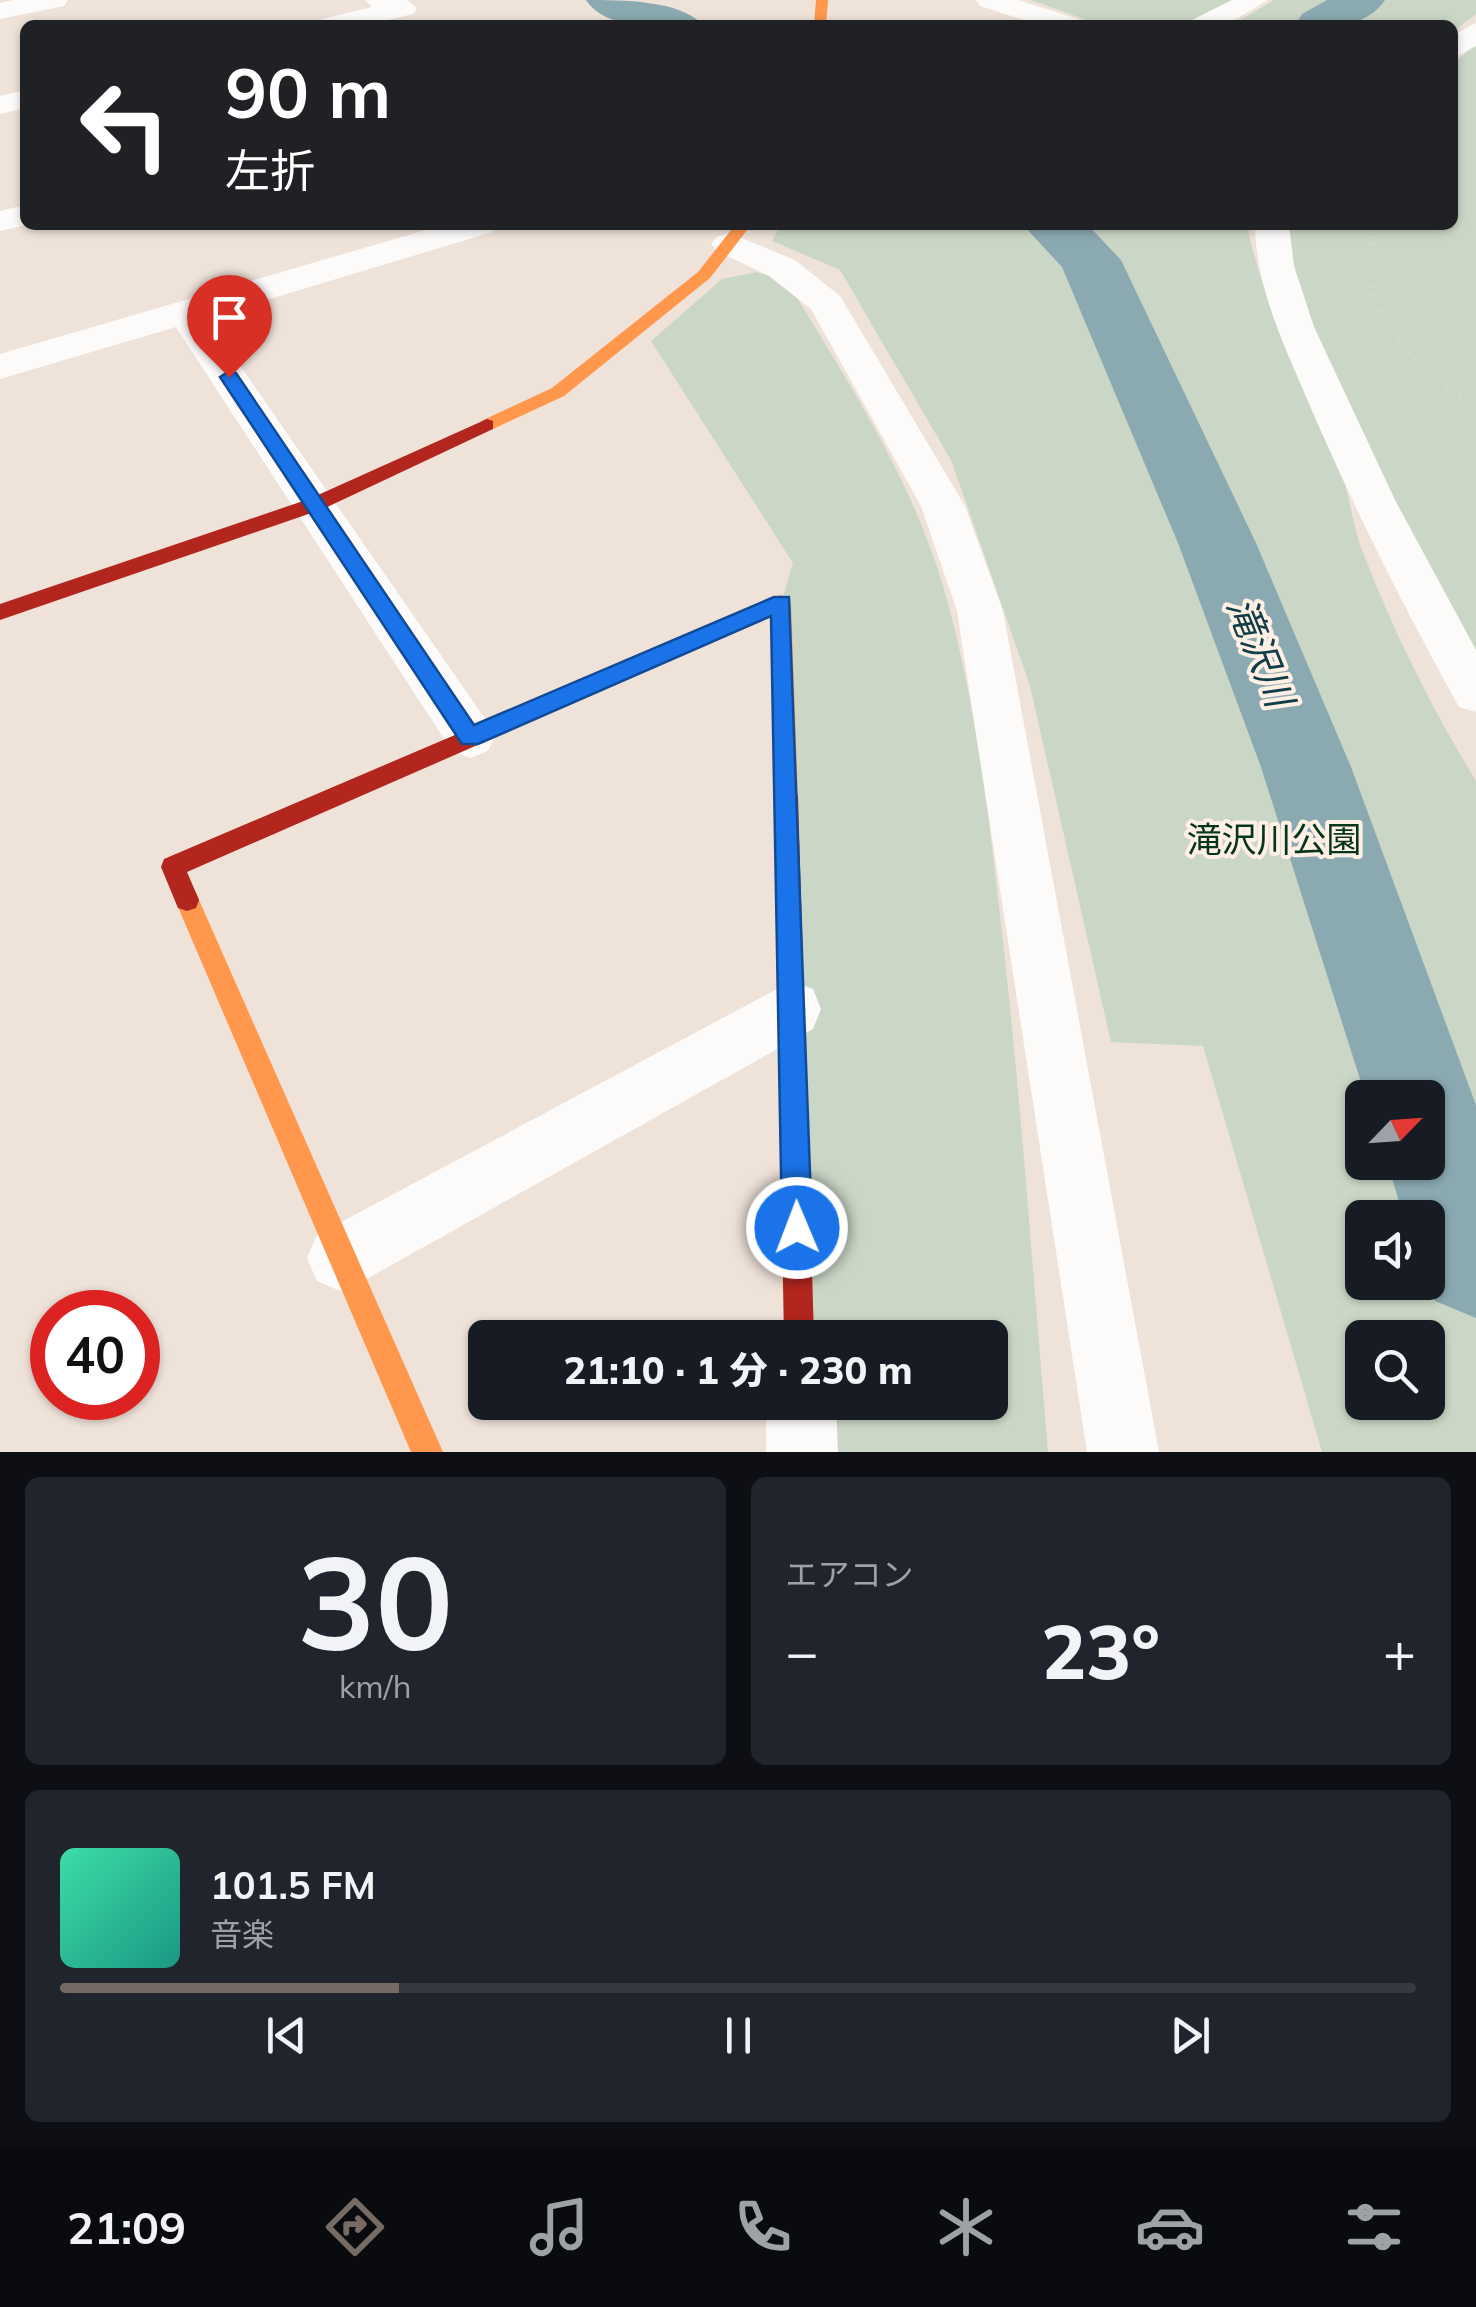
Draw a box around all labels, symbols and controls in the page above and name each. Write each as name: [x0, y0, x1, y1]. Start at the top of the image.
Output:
text: 90 m: [225, 48, 391, 136]
icon: left: [60, 60, 190, 190]
text: 左折: [225, 142, 315, 198]
pin: [187, 275, 272, 378]
icon: arrive: [202, 290, 257, 345]
water label: 滝沢川: [1217, 590, 1306, 717]
park label: 滝沢川公園: [1186, 817, 1362, 861]
north arrow: [1345, 1080, 1445, 1180]
map controls: [1345, 1080, 1445, 1420]
position arrow: [745, 1176, 849, 1280]
button: sound: [1345, 1200, 1445, 1300]
speed limit sign: 40: [30, 1290, 160, 1420]
button: search: [1345, 1320, 1445, 1420]
text: 21:10 · 1 分 · 230 m: [563, 1346, 913, 1394]
text: 30: [297, 1519, 453, 1683]
text: エアコン: [786, 1554, 914, 1594]
text: 23°: [1041, 1604, 1160, 1698]
text: −: [786, 1617, 819, 1686]
text: +: [1383, 1617, 1416, 1686]
text: km/h: [339, 1666, 411, 1706]
text: 101.5 FM: [210, 1861, 376, 1909]
text: 音楽: [210, 1914, 274, 1954]
icon: previous: [259, 2008, 314, 2063]
icon: pause: [711, 2008, 766, 2063]
icon: next: [1163, 2008, 1218, 2063]
icon: directions: [320, 2192, 390, 2262]
icon: music: [524, 2192, 594, 2262]
icon: phone: [728, 2192, 798, 2262]
icon: climate: [931, 2192, 1001, 2262]
icon: car: [1135, 2192, 1205, 2262]
icon: filters: [1339, 2192, 1409, 2262]
text: 21:09: [67, 2199, 186, 2255]

